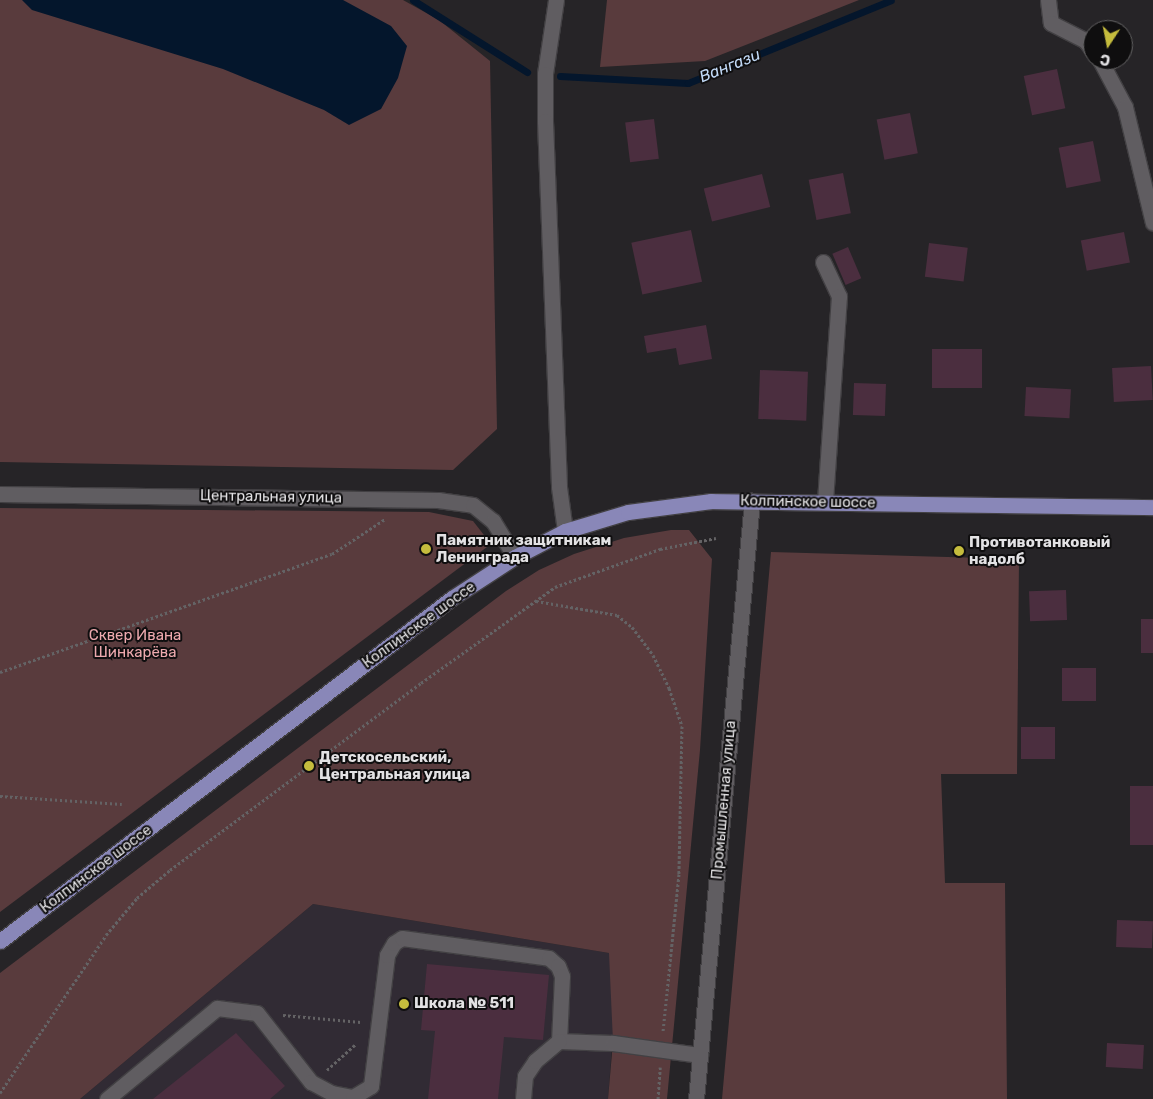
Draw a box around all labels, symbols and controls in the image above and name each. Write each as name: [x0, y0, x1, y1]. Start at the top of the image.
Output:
north arrow: [1083, 20, 1133, 70]
water label: Вангази: [697, 45, 763, 87]
text: С: [1099, 50, 1112, 69]
street label: Центральная улица: [200, 487, 342, 507]
street label: Колпинское шоссе: [740, 492, 876, 512]
place label: Памятник защитникам Ленинграда: [436, 531, 611, 566]
place label: Противотанковый надолб: [969, 533, 1110, 568]
marker: Памятник защитникам Ленинграда: [420, 543, 432, 555]
marker: Противотанковый надолб: [953, 545, 965, 557]
street label: Колпинское шоссе: [359, 578, 479, 672]
park label: Сквер Ивана Шинкарёва: [89, 626, 181, 661]
street label: Промышленная улица: [708, 720, 740, 880]
place label: Детскосельский, Центральная улица: [319, 748, 470, 783]
marker: Детскосельский, Центральная улица: [303, 760, 315, 772]
street label: Колпинское шоссе: [36, 821, 156, 917]
place label: Школа № 511: [414, 995, 514, 1013]
marker: Школа № 511: [398, 998, 410, 1010]

